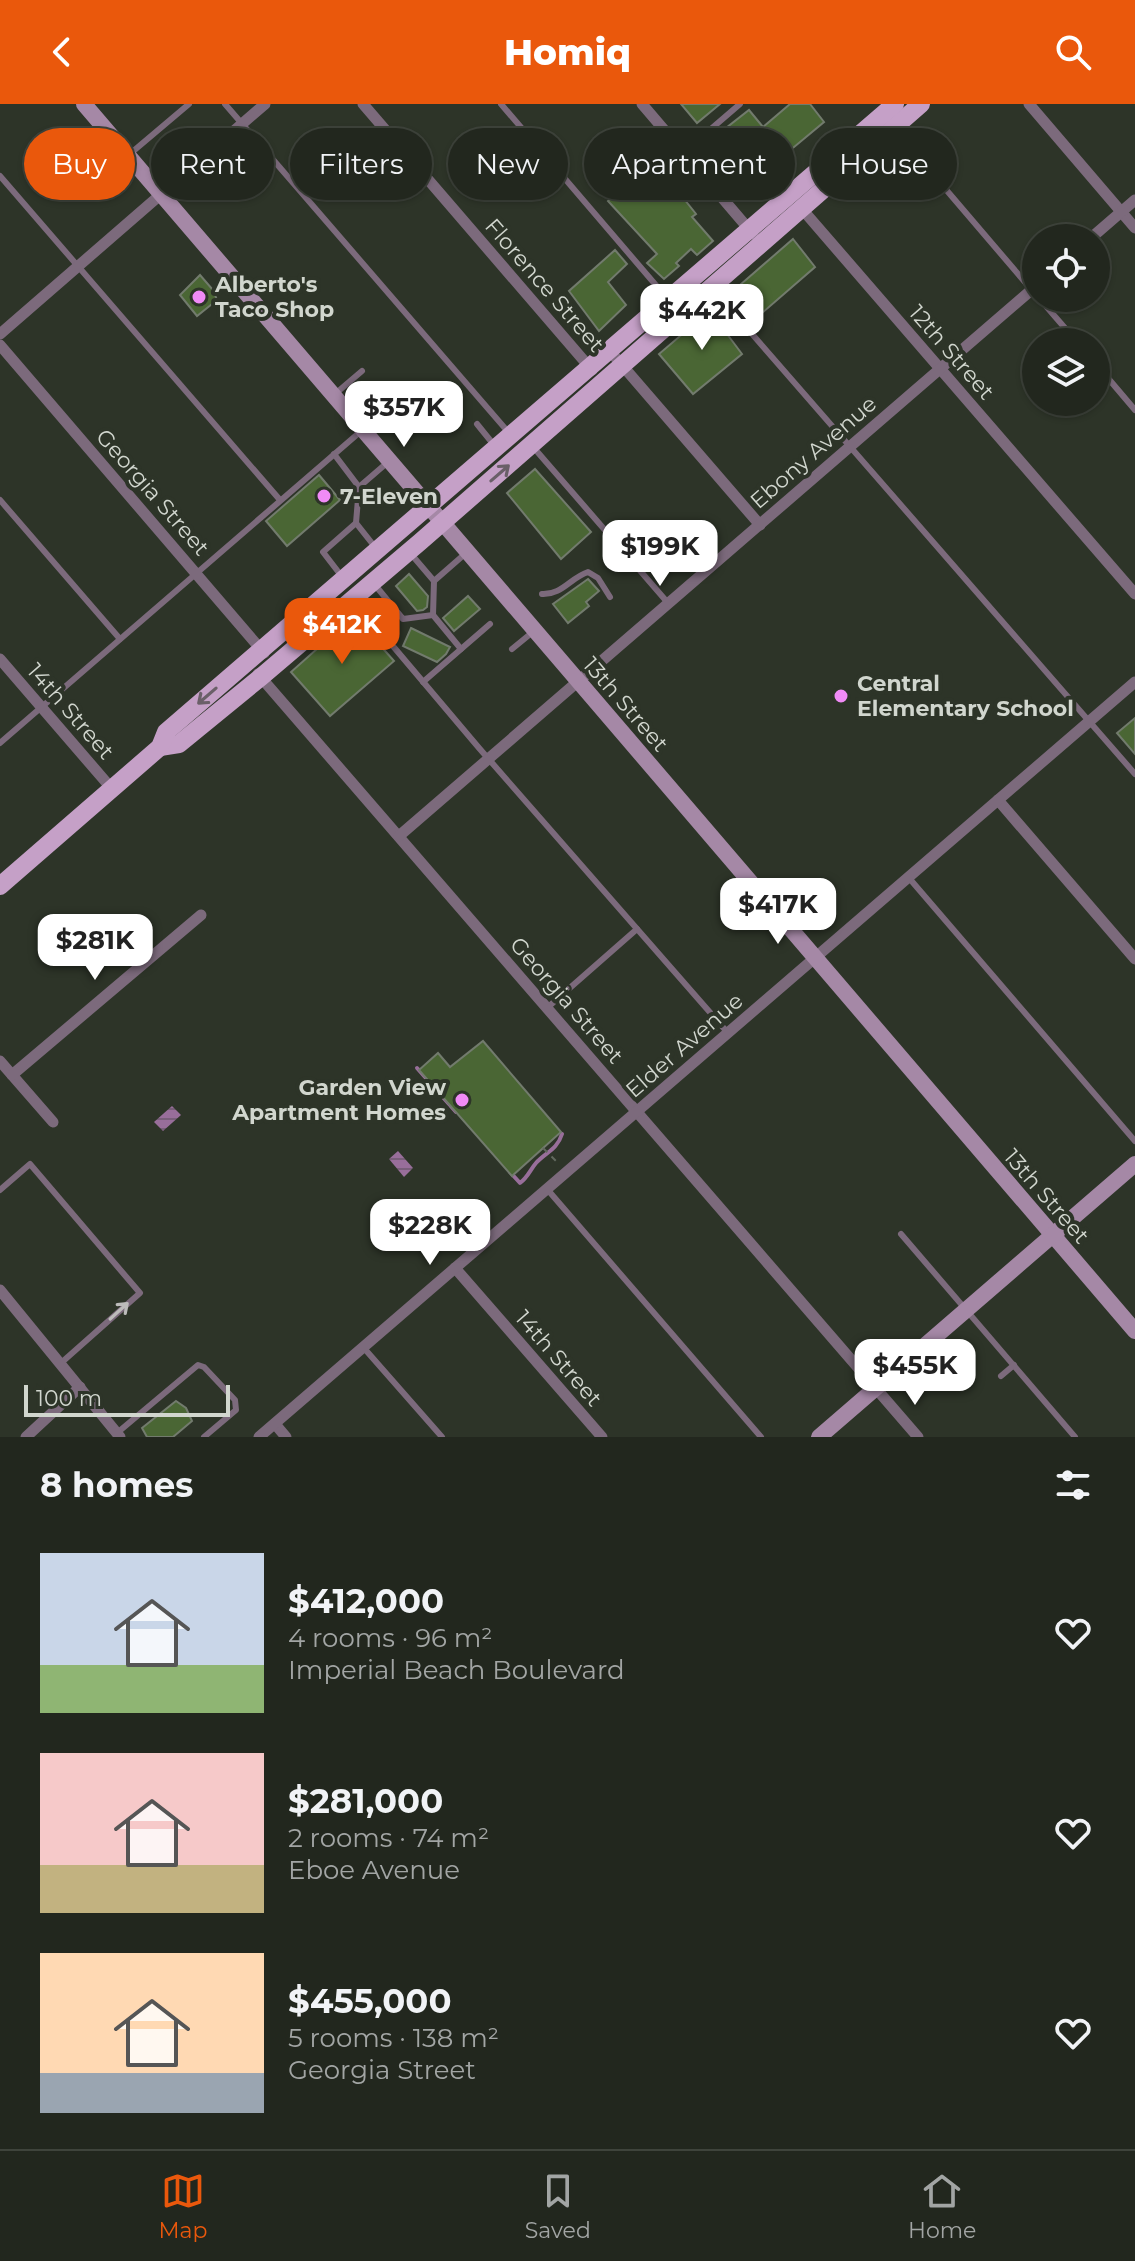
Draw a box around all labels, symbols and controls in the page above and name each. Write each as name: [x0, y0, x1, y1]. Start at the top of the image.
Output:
icon: back: [40, 30, 84, 74]
text: Homiq: [504, 30, 631, 74]
icon: search: [1051, 30, 1095, 74]
chip: Buy: [24, 128, 135, 200]
chip: Rent: [151, 128, 274, 200]
chip: Filters: [290, 128, 432, 200]
chip: New: [448, 128, 568, 200]
chip: Apartment: [584, 128, 795, 200]
chip: House: [811, 128, 957, 200]
street label: Florence Street: [479, 213, 610, 358]
map controls: [1022, 224, 1110, 416]
button: locate: [1022, 224, 1110, 312]
place label: Alberto's Taco Shop: [214, 271, 334, 323]
pin: $442K: [646, 284, 758, 352]
marker: Alberto's Taco Shop: [190, 288, 208, 306]
text: $442K: [658, 294, 746, 326]
street label: 12th Street: [903, 299, 1000, 405]
button: layers: [1022, 328, 1110, 416]
pin: $357K: [348, 381, 460, 449]
street label: Ebony Avenue: [745, 390, 882, 515]
text: $357K: [363, 391, 445, 423]
street label: Georgia Street: [90, 424, 215, 561]
one-way arrow: [489, 464, 510, 482]
place label: 7-Eleven: [340, 483, 438, 510]
marker: 7-Eleven: [315, 487, 333, 505]
pin: $199K: [604, 520, 716, 588]
text: $199K: [621, 530, 699, 562]
pin: $412K: [286, 598, 398, 666]
text: $412K: [303, 608, 381, 640]
street label: 13th Street: [577, 652, 674, 757]
street label: 14th Street: [22, 658, 120, 765]
place label: Central Elementary School: [857, 670, 1074, 722]
one-way arrow: [198, 687, 218, 705]
marker: Central Elementary School: [832, 687, 850, 705]
pin: $417K: [722, 878, 834, 946]
text: $417K: [738, 888, 818, 920]
pin: $281K: [39, 914, 151, 982]
text: $281K: [56, 924, 134, 956]
street label: Georgia Street: [504, 932, 629, 1069]
street label: Elder Avenue: [620, 987, 748, 1104]
place label: Garden View Apartment Homes: [231, 1074, 446, 1126]
marker: Garden View Apartment Homes: [453, 1091, 471, 1109]
street label: 13th Street: [998, 1144, 1095, 1249]
pin: $228K: [374, 1199, 486, 1267]
text: $228K: [388, 1209, 472, 1241]
one-way arrow: [109, 1302, 129, 1320]
street label: 14th Street: [510, 1305, 608, 1412]
pin: $455K: [859, 1339, 971, 1407]
text: $455K: [873, 1349, 957, 1381]
scale bar: [24, 1381, 230, 1417]
text: 100 m: [36, 1385, 102, 1412]
icon: filters: [1051, 1463, 1095, 1507]
text: 8 homes: [40, 1464, 193, 1506]
text: $412,000: [288, 1580, 444, 1622]
icon: home: [104, 1585, 200, 1681]
icon: heart: [1051, 1611, 1095, 1655]
text: 4 rooms · 96 m²: [288, 1622, 492, 1654]
text: Imperial Beach Boulevard: [288, 1654, 625, 1686]
text: $281,000: [288, 1780, 443, 1822]
icon: home: [104, 1785, 200, 1881]
icon: heart: [1051, 1811, 1095, 1855]
text: 2 rooms · 74 m²: [288, 1822, 489, 1854]
text: Eboe Avenue: [288, 1854, 460, 1886]
text: $455,000: [288, 1980, 451, 2022]
icon: home: [104, 1985, 200, 2081]
icon: heart: [1051, 2011, 1095, 2055]
text: 5 rooms · 138 m²: [288, 2022, 499, 2054]
text: Georgia Street: [288, 2054, 476, 2086]
tab: Map: [159, 2169, 208, 2244]
tab: Saved: [525, 2169, 591, 2244]
tab: Home: [908, 2169, 976, 2244]

